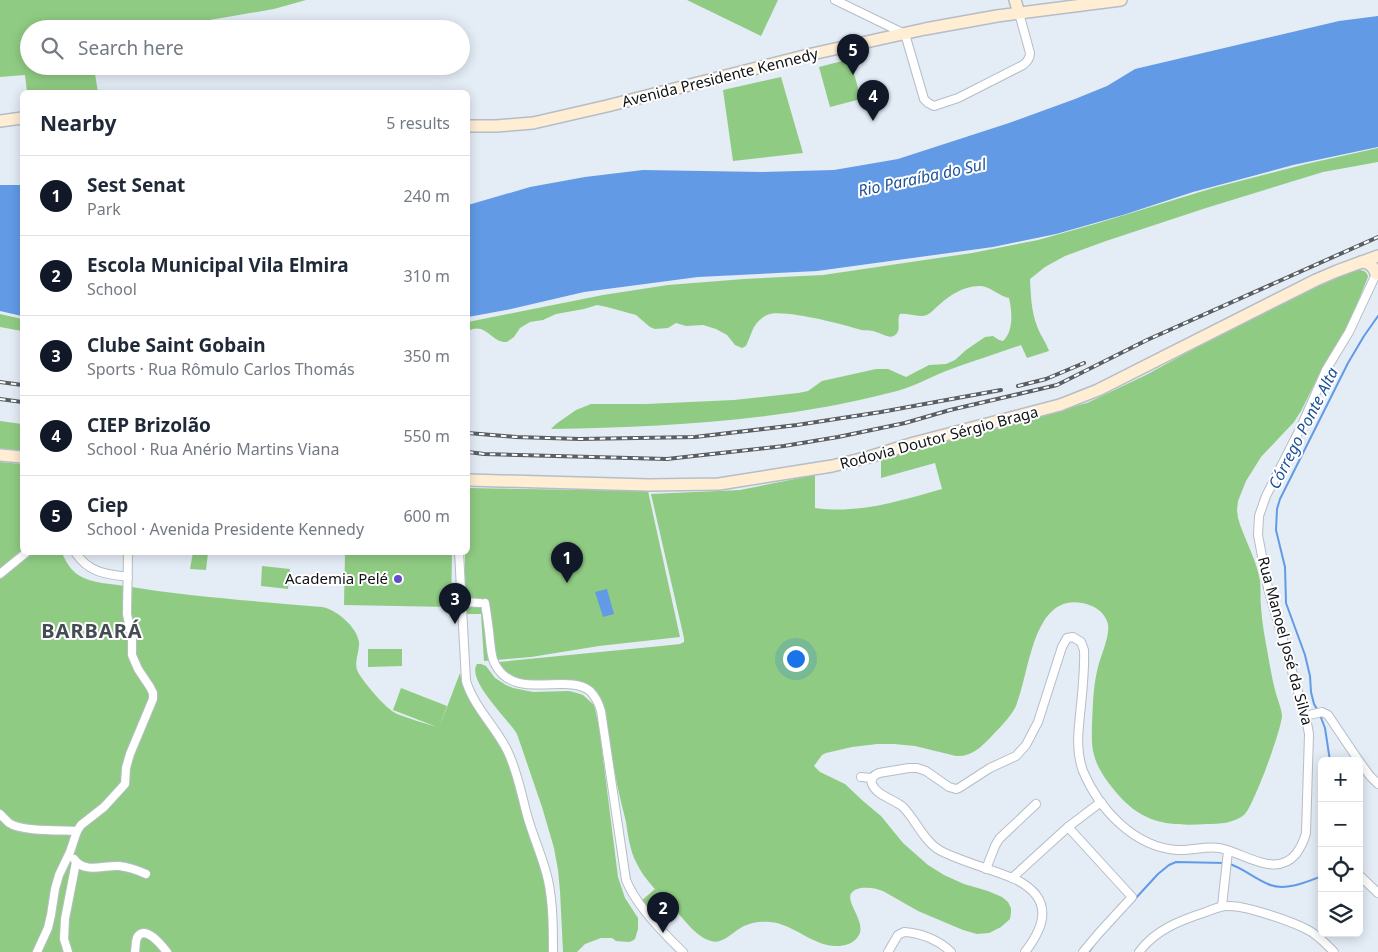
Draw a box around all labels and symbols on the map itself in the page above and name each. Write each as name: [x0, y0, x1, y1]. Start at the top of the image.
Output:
pin: 5: [837, 34, 869, 75]
street label: Avenida Presidente Kennedy: [620, 43, 820, 111]
pin: 4: [857, 80, 889, 121]
water label: Rio Paraíba do Sul: [856, 153, 989, 201]
water label: Córrego Ponte Alta: [1263, 364, 1343, 492]
street label: Rodovia Doutor Sérgio Braga: [837, 401, 1040, 473]
pin: 1: [551, 542, 583, 583]
street label: Rua Manoel José da Silva: [1254, 554, 1318, 727]
place label: Academia Pelé: [285, 568, 388, 588]
marker: Academia Pelé: [392, 573, 404, 585]
pin: 3: [439, 583, 471, 624]
district label: BARBARÁ: [41, 617, 143, 644]
your location: [783, 646, 809, 672]
pin: 2: [647, 892, 679, 933]

